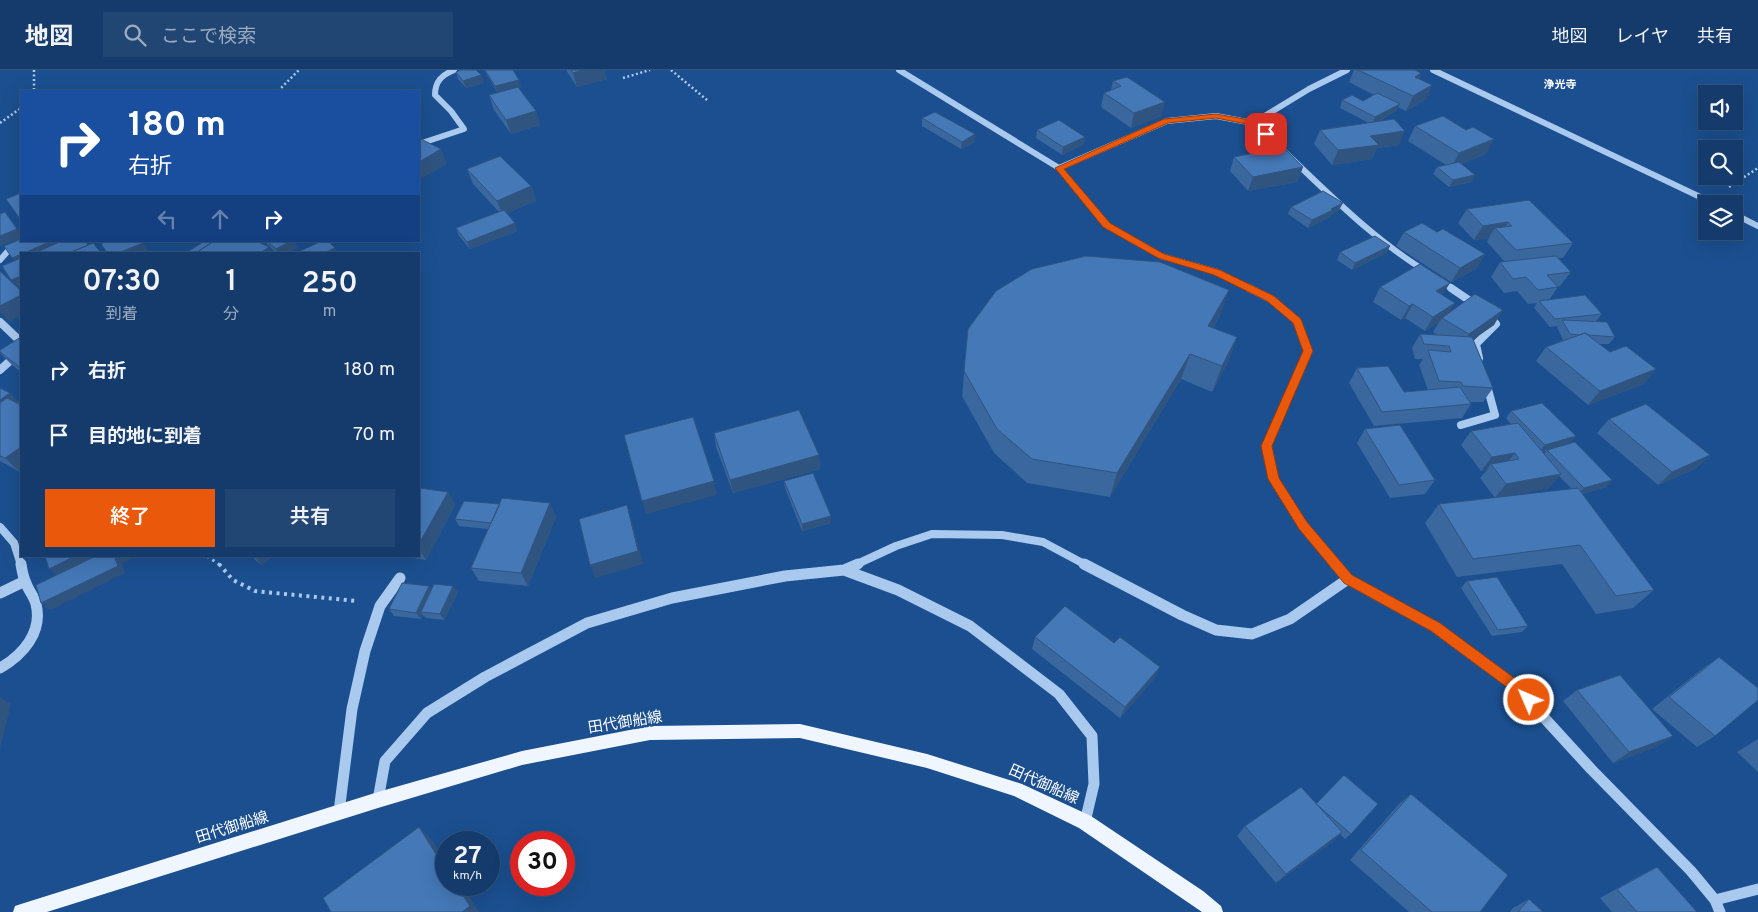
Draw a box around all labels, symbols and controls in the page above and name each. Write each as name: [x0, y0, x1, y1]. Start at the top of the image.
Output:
search box: [103, 12, 453, 57]
icon: search: [121, 21, 149, 49]
text: 地図: [25, 23, 73, 53]
text: ここで検索: [161, 25, 256, 49]
text: 地図: [1552, 26, 1588, 49]
text: レイヤ: [1616, 26, 1669, 49]
text: 共有: [1697, 26, 1733, 49]
district label: 浄光寺: [1544, 78, 1577, 92]
map controls: [1698, 85, 1743, 240]
button: sound: [1698, 85, 1743, 130]
text: 180 m: [128, 104, 226, 148]
icon: right: [45, 110, 110, 175]
pin: [1245, 113, 1287, 155]
icon: arrive: [1252, 120, 1280, 148]
button: search: [1698, 140, 1743, 185]
text: 右折: [128, 154, 172, 181]
button: layers: [1698, 195, 1743, 240]
icon: left: [153, 205, 181, 233]
icon: ahead: [206, 205, 234, 233]
icon: right: [259, 205, 287, 233]
text: 07:30: [82, 264, 161, 301]
text: 1: [225, 264, 237, 301]
text: 250: [301, 266, 358, 303]
text: m: [323, 302, 336, 322]
text: 到着: [106, 305, 138, 325]
text: 分: [223, 305, 239, 325]
icon: right: [45, 356, 73, 384]
text: 180 m: [344, 358, 395, 382]
text: 右折: [88, 360, 126, 384]
icon: arrive: [45, 421, 73, 449]
text: 70 m: [353, 423, 395, 447]
text: 目的地に到着: [88, 425, 202, 449]
button: 終了: [45, 489, 215, 547]
button: 共有: [225, 489, 395, 547]
position arrow: [1502, 673, 1554, 725]
street label: 田代御船線: [587, 707, 664, 739]
street label: 田代御船線: [1005, 761, 1082, 809]
street label: 田代御船線: [193, 807, 271, 848]
speed limit sign: 30: [510, 831, 575, 896]
text: 27: [453, 841, 482, 873]
text: km/h: [453, 868, 482, 884]

